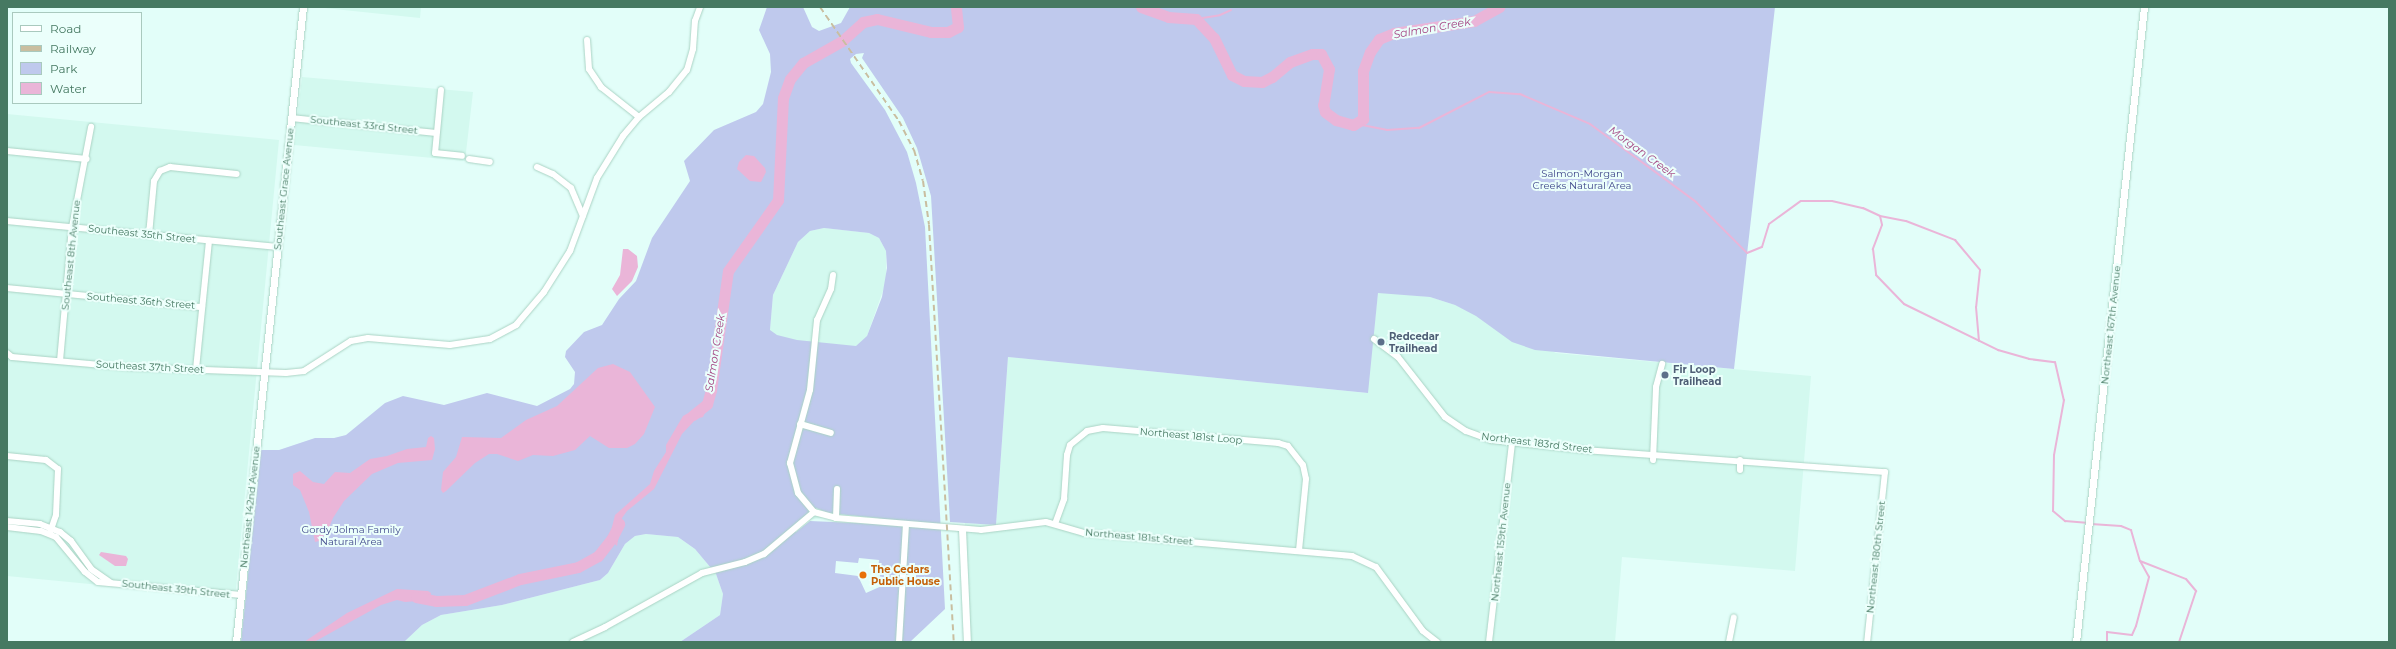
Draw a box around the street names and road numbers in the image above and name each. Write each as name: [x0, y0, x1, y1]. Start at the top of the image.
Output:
street label: Southeast 33rd Street: [310, 113, 418, 137]
street label: Southeast Grace Avenue: [272, 127, 296, 251]
street label: Southeast 8th Avenue: [59, 199, 83, 311]
street label: Southeast 35th Street: [88, 222, 196, 246]
street label: Northeast 167th Avenue: [2099, 265, 2123, 385]
street label: Southeast 36th Street: [86, 290, 196, 312]
street label: Southeast 37th Street: [96, 358, 204, 376]
street label: Northeast 181st Loop: [1139, 426, 1243, 446]
street label: Northeast 183rd Street: [1481, 430, 1593, 456]
street label: Northeast 142nd Avenue: [238, 445, 262, 569]
street label: Northeast 159th Avenue: [1489, 482, 1513, 602]
street label: Northeast 180th Street: [1864, 500, 1888, 614]
street label: Northeast 181st Street: [1085, 526, 1193, 548]
street label: Southeast 39th Street: [121, 577, 231, 601]

